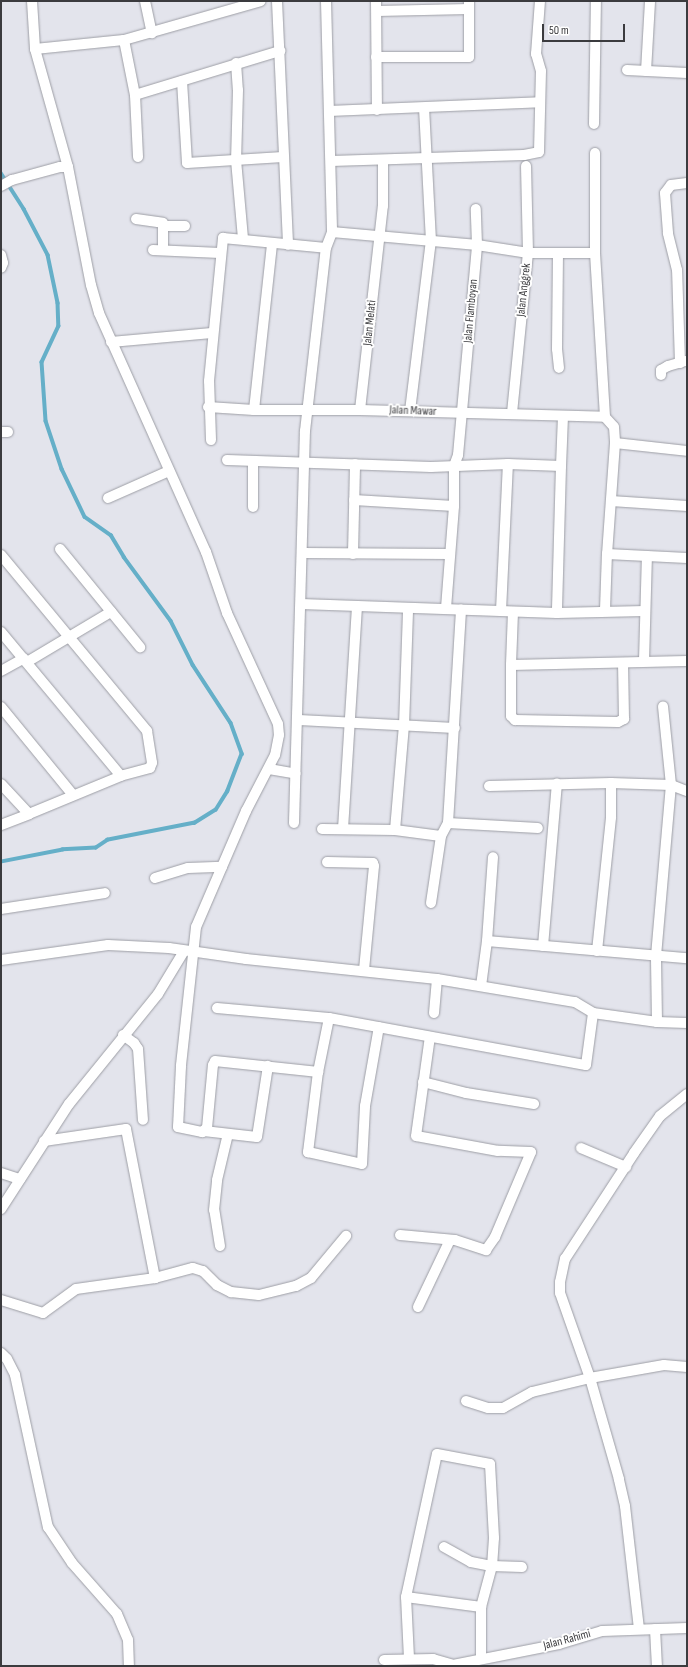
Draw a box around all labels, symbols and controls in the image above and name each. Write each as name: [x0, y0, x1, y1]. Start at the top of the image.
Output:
scale bar: [544, 16, 627, 42]
text: 50 m: [549, 23, 569, 38]
street label: Jalan Anggrek: [514, 263, 534, 317]
street label: Jalan Flamboyan: [461, 278, 481, 344]
street label: Jalan Melati: [360, 300, 380, 346]
street label: Jalan Mawar: [389, 403, 437, 419]
street label: Jalan Rahimi: [542, 1627, 592, 1653]

